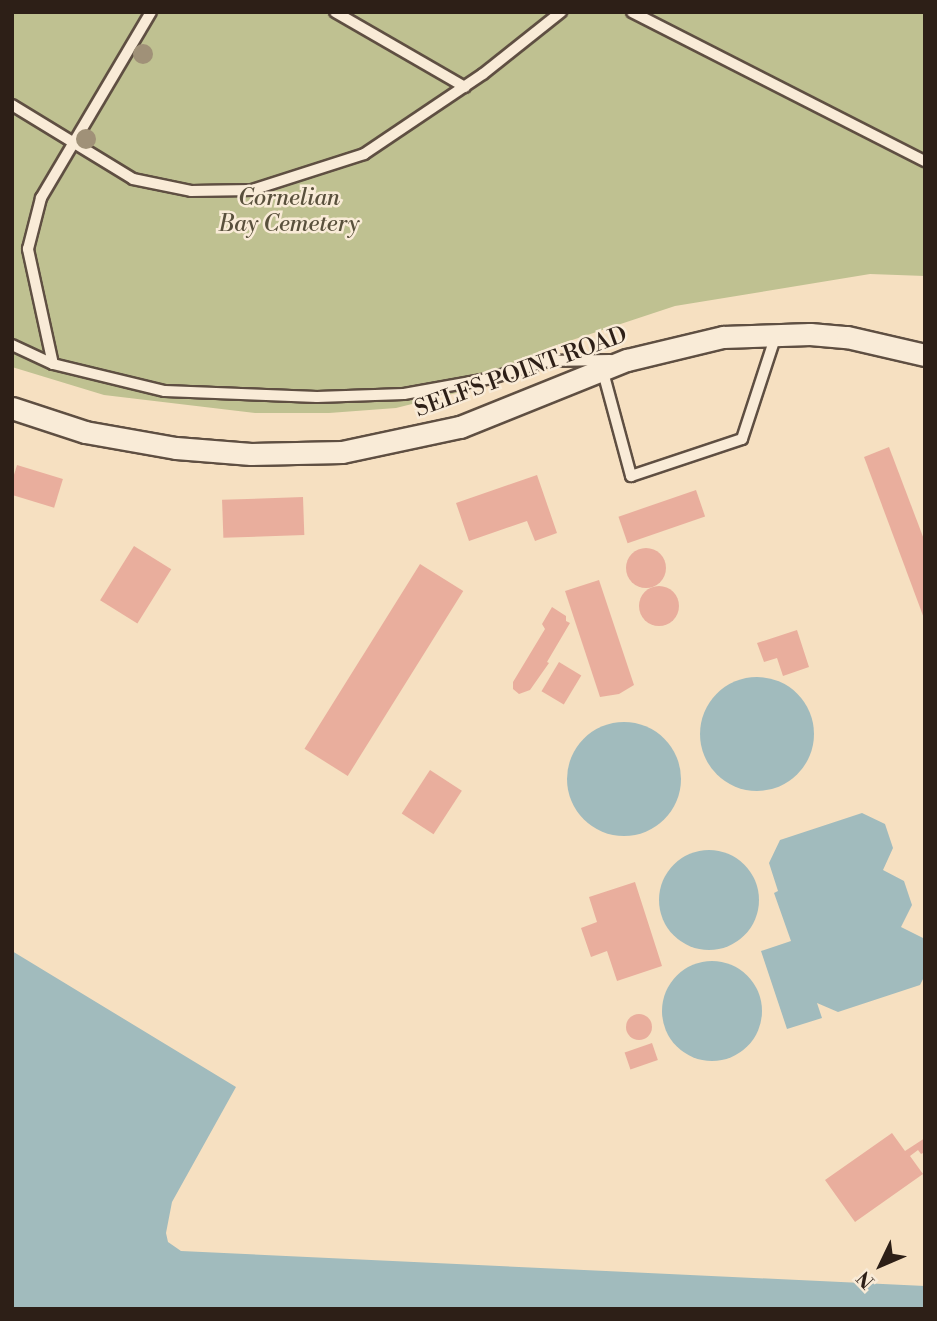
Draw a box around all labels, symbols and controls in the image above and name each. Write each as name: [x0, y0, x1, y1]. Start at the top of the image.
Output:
park label: Cornelian Bay Cemetery: [218, 184, 360, 238]
street label: SELFS POINT ROAD: [411, 321, 631, 423]
north arrow: [846, 1230, 916, 1300]
text: N: [852, 1266, 880, 1293]

